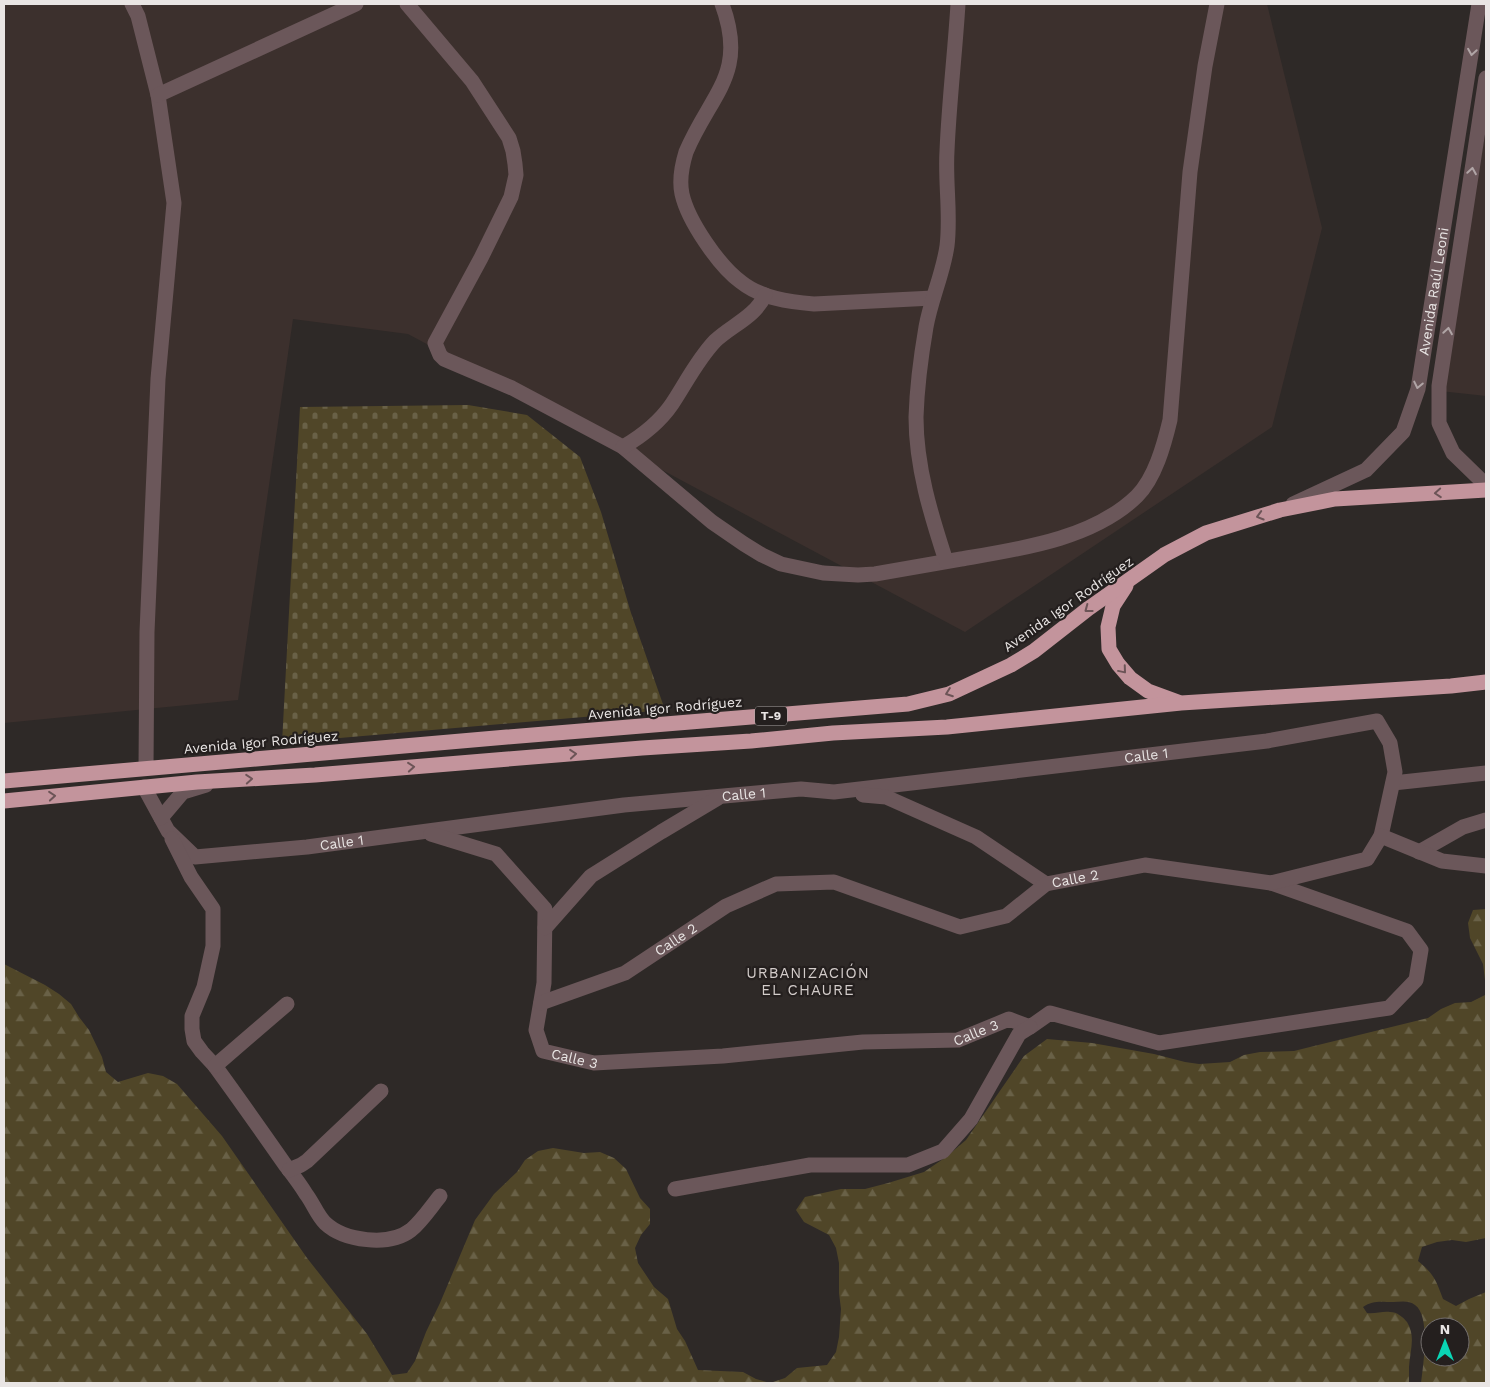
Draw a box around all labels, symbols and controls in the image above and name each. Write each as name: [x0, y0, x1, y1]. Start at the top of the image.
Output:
one-way arrow: [1467, 48, 1477, 56]
one-way arrow: [1466, 166, 1477, 174]
street label: Avenida Raúl Leoni: [1415, 226, 1451, 356]
one-way arrow: [1442, 327, 1452, 336]
one-way arrow: [1413, 381, 1424, 389]
one-way arrow: [1433, 487, 1441, 498]
one-way arrow: [1256, 510, 1264, 520]
street label: Avenida Igor Rodríguez: [1000, 553, 1136, 655]
one-way arrow: [1085, 604, 1094, 612]
one-way arrow: [1118, 664, 1126, 673]
one-way arrow: [946, 687, 954, 697]
street label: Avenida Igor Rodríguez: [587, 693, 743, 723]
road number: T-9: [755, 706, 787, 726]
street label: Avenida Igor Rodríguez: [183, 727, 339, 757]
street label: Calle 1: [1123, 745, 1169, 766]
one-way arrow: [569, 748, 577, 759]
one-way arrow: [407, 762, 415, 773]
one-way arrow: [245, 773, 253, 784]
street label: Calle 1: [721, 784, 766, 804]
one-way arrow: [49, 791, 57, 802]
street label: Calle 1: [319, 832, 365, 853]
street label: Calle 2: [1050, 866, 1100, 891]
street label: Calle 2: [652, 920, 700, 959]
district label: URBANIZACIÓN EL CHAURE: [746, 963, 870, 999]
street label: Calle 3: [951, 1016, 1001, 1049]
street label: Calle 3: [550, 1045, 599, 1072]
north arrow: [1420, 1317, 1470, 1367]
text: N: [1440, 1321, 1450, 1337]

